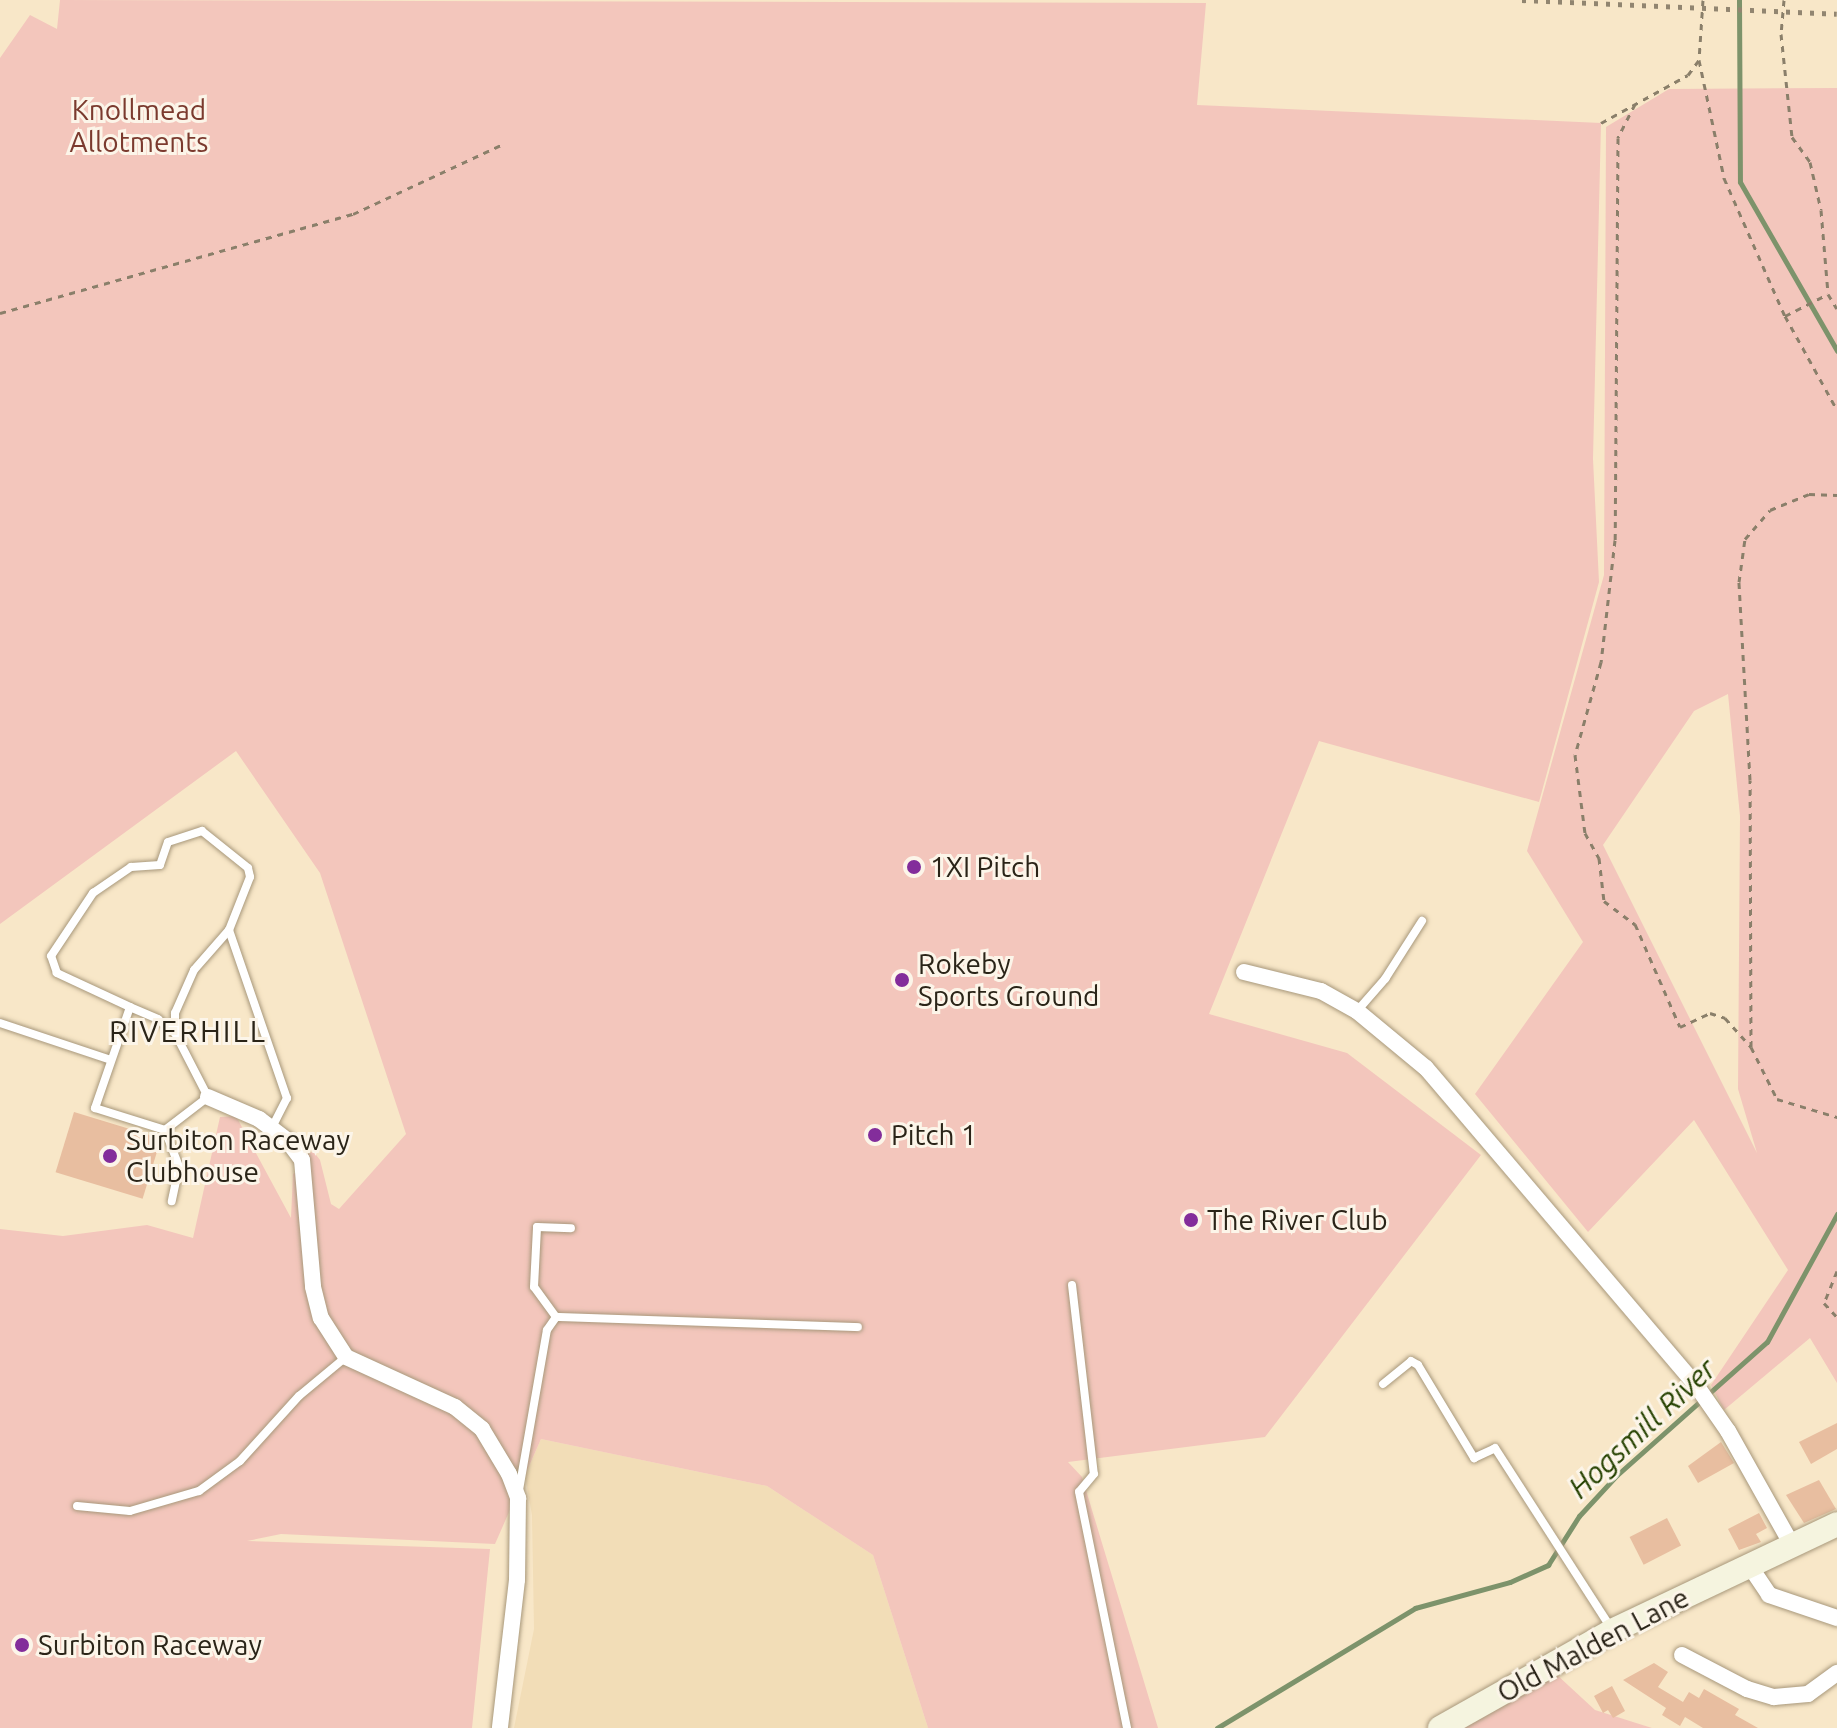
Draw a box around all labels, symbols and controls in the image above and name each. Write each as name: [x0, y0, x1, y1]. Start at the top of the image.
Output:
park label: Knollmead Allotments: [69, 93, 209, 159]
place label: 1XI Pitch: [930, 850, 1040, 884]
marker: 1XI Pitch: [905, 858, 923, 876]
place label: Rokeby Sports Ground: [918, 947, 1099, 1013]
marker: Rokeby Sports Ground: [893, 971, 911, 989]
district label: RIVERHILL: [109, 1013, 267, 1049]
place label: Pitch 1: [891, 1118, 977, 1152]
place label: Surbiton Raceway Clubhouse: [126, 1123, 350, 1189]
marker: Pitch 1: [866, 1126, 884, 1144]
marker: Surbiton Raceway Clubhouse: [101, 1147, 119, 1165]
place label: The River Club: [1207, 1203, 1388, 1237]
marker: The River Club: [1182, 1211, 1200, 1229]
water label: Hogsmill River: [1561, 1351, 1723, 1505]
street label: Old Malden Lane: [1491, 1580, 1695, 1710]
place label: Surbiton Raceway: [38, 1628, 262, 1662]
marker: Surbiton Raceway: [13, 1636, 31, 1654]

